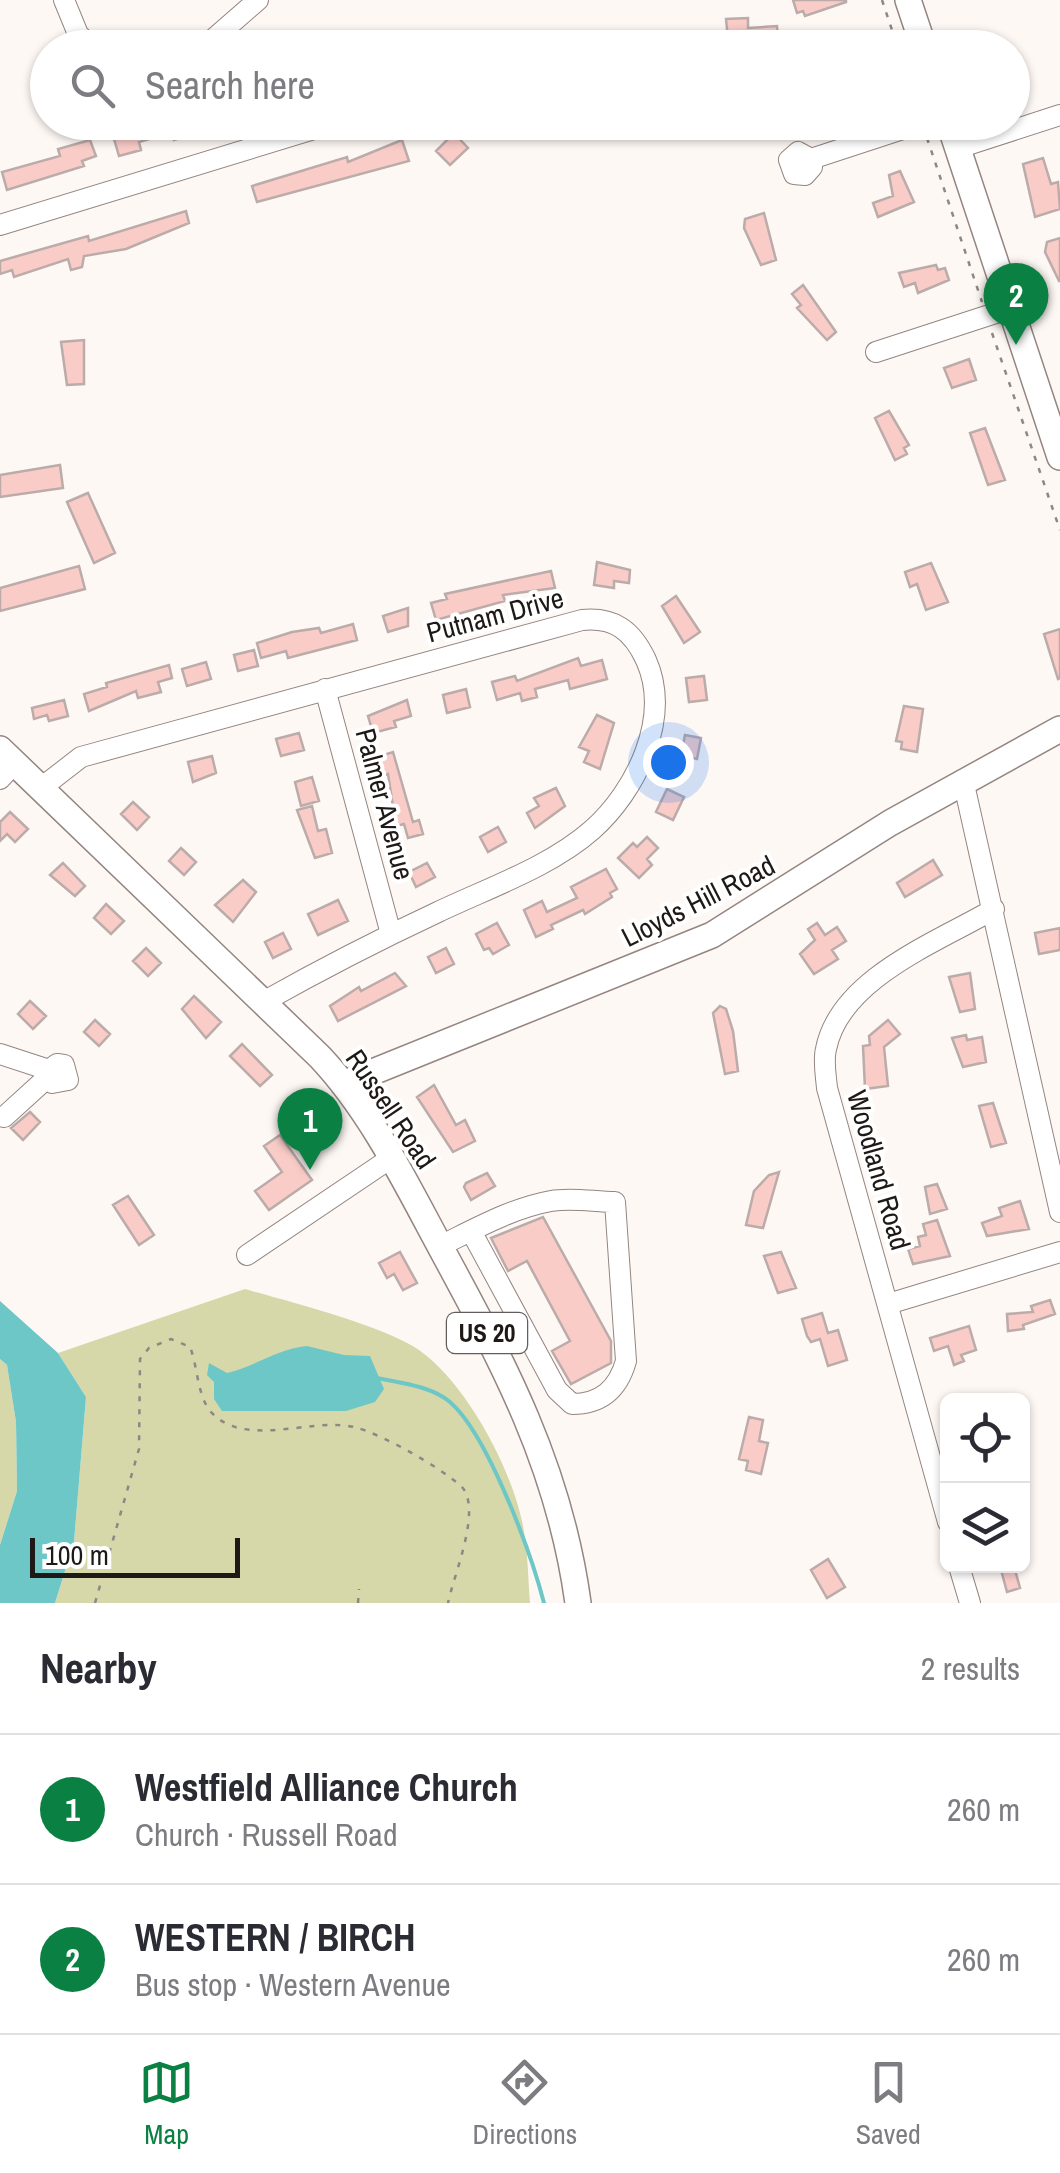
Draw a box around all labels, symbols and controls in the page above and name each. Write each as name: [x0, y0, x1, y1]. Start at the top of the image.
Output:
search box: [30, 30, 1030, 140]
icon: search: [65, 58, 120, 113]
text: Search here: [145, 60, 315, 111]
pin: 2: [984, 262, 1048, 345]
street label: Putnam Drive: [422, 578, 568, 652]
street label: Palmer Avenue: [347, 724, 423, 884]
your location: [643, 737, 694, 788]
street label: Lloyds Hill Road: [615, 846, 781, 956]
street label: Russell Road: [337, 1042, 445, 1176]
street label: Woodland Road: [838, 1086, 920, 1254]
pin: 1: [278, 1088, 342, 1170]
road number: US 20: [447, 1313, 527, 1353]
map controls: [940, 1393, 1030, 1573]
button: locate: [940, 1393, 1030, 1483]
button: layers: [940, 1483, 1030, 1573]
scale bar: [30, 1533, 240, 1578]
text: 100 m: [45, 1536, 109, 1574]
text: Nearby: [40, 1640, 157, 1696]
text: 2 results: [921, 1647, 1020, 1690]
text: Westfield Alliance Church: [135, 1762, 518, 1813]
text: 1: [65, 1788, 80, 1831]
text: 260 m: [947, 1788, 1020, 1831]
text: Church · Russell Road: [135, 1813, 398, 1856]
text: WESTERN / BIRCH: [135, 1912, 415, 1963]
text: 2: [65, 1938, 80, 1981]
text: 260 m: [947, 1938, 1020, 1981]
text: Bus stop · Western Avenue: [135, 1963, 451, 2006]
tab: Map: [139, 2055, 194, 2153]
tab: Directions: [473, 2055, 577, 2153]
tab: Saved: [856, 2055, 921, 2153]

